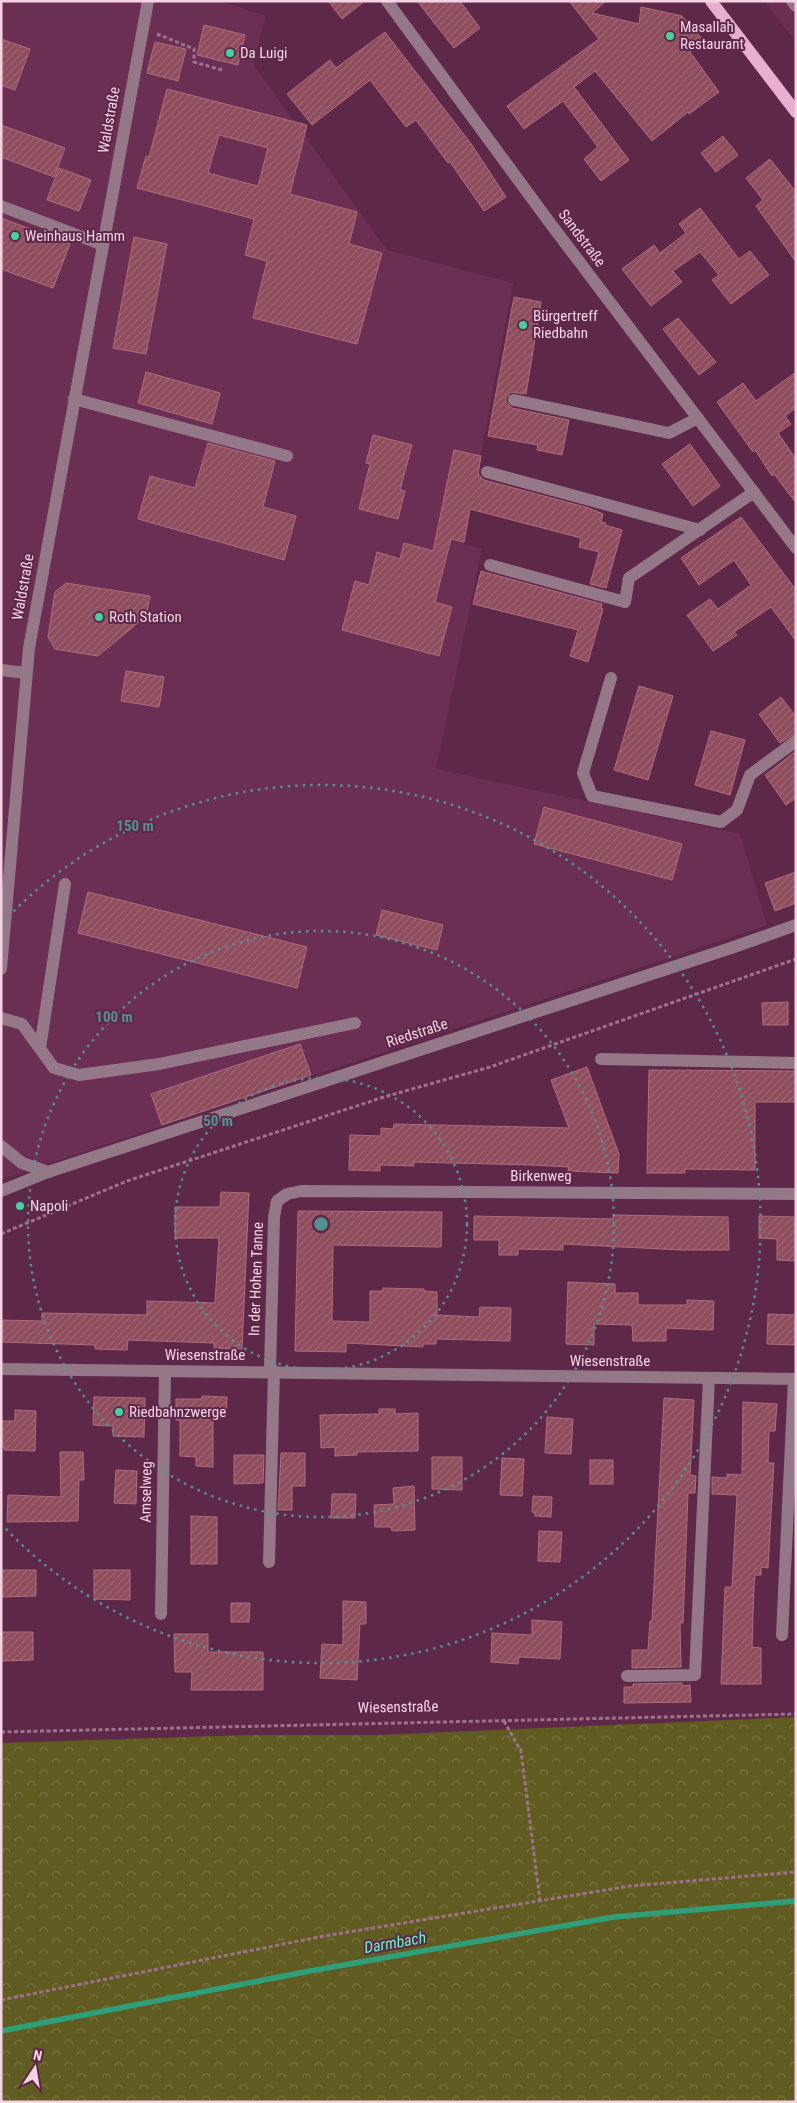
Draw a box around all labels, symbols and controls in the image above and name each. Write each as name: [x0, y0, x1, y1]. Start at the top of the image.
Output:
place label: Masallah Restaurant: [680, 18, 744, 53]
marker: Masallah Restaurant: [664, 30, 676, 42]
place label: Da Luigi: [240, 44, 288, 62]
marker: Da Luigi: [224, 47, 236, 59]
street label: Waldstraße: [94, 86, 124, 154]
street label: Sandstraße: [555, 206, 609, 270]
place label: Weinhaus Hamm: [25, 227, 125, 245]
marker: Weinhaus Hamm: [9, 230, 21, 242]
place label: Bürgertreff Riedbahn: [533, 307, 598, 342]
marker: Bürgertreff Riedbahn: [517, 319, 529, 331]
street label: Waldstraße: [8, 553, 38, 621]
place label: Roth Station: [109, 608, 182, 626]
marker: Roth Station: [93, 611, 105, 623]
text: 150 m: [116, 817, 154, 835]
text: 100 m: [95, 1008, 133, 1026]
street label: Riedstraße: [384, 1015, 450, 1051]
text: 50 m: [203, 1112, 233, 1130]
street label: Birkenweg: [510, 1167, 572, 1185]
place label: Napoli: [30, 1197, 68, 1215]
marker: Napoli: [14, 1200, 26, 1212]
centre of rings: [312, 1215, 330, 1233]
street label: In der Hohen Tanne: [245, 1222, 267, 1336]
street label: Wiesenstraße: [165, 1346, 245, 1364]
street label: Wiesenstraße: [570, 1352, 650, 1370]
place label: Riedbahnzwerge: [129, 1403, 226, 1421]
marker: Riedbahnzwerge: [113, 1406, 125, 1418]
street label: Amselweg: [136, 1461, 156, 1523]
street label: Wiesenstraße: [358, 1697, 438, 1717]
water label: Darmbach: [363, 1928, 427, 1957]
north arrow: [10, 2043, 60, 2093]
text: N: [32, 2047, 44, 2064]

